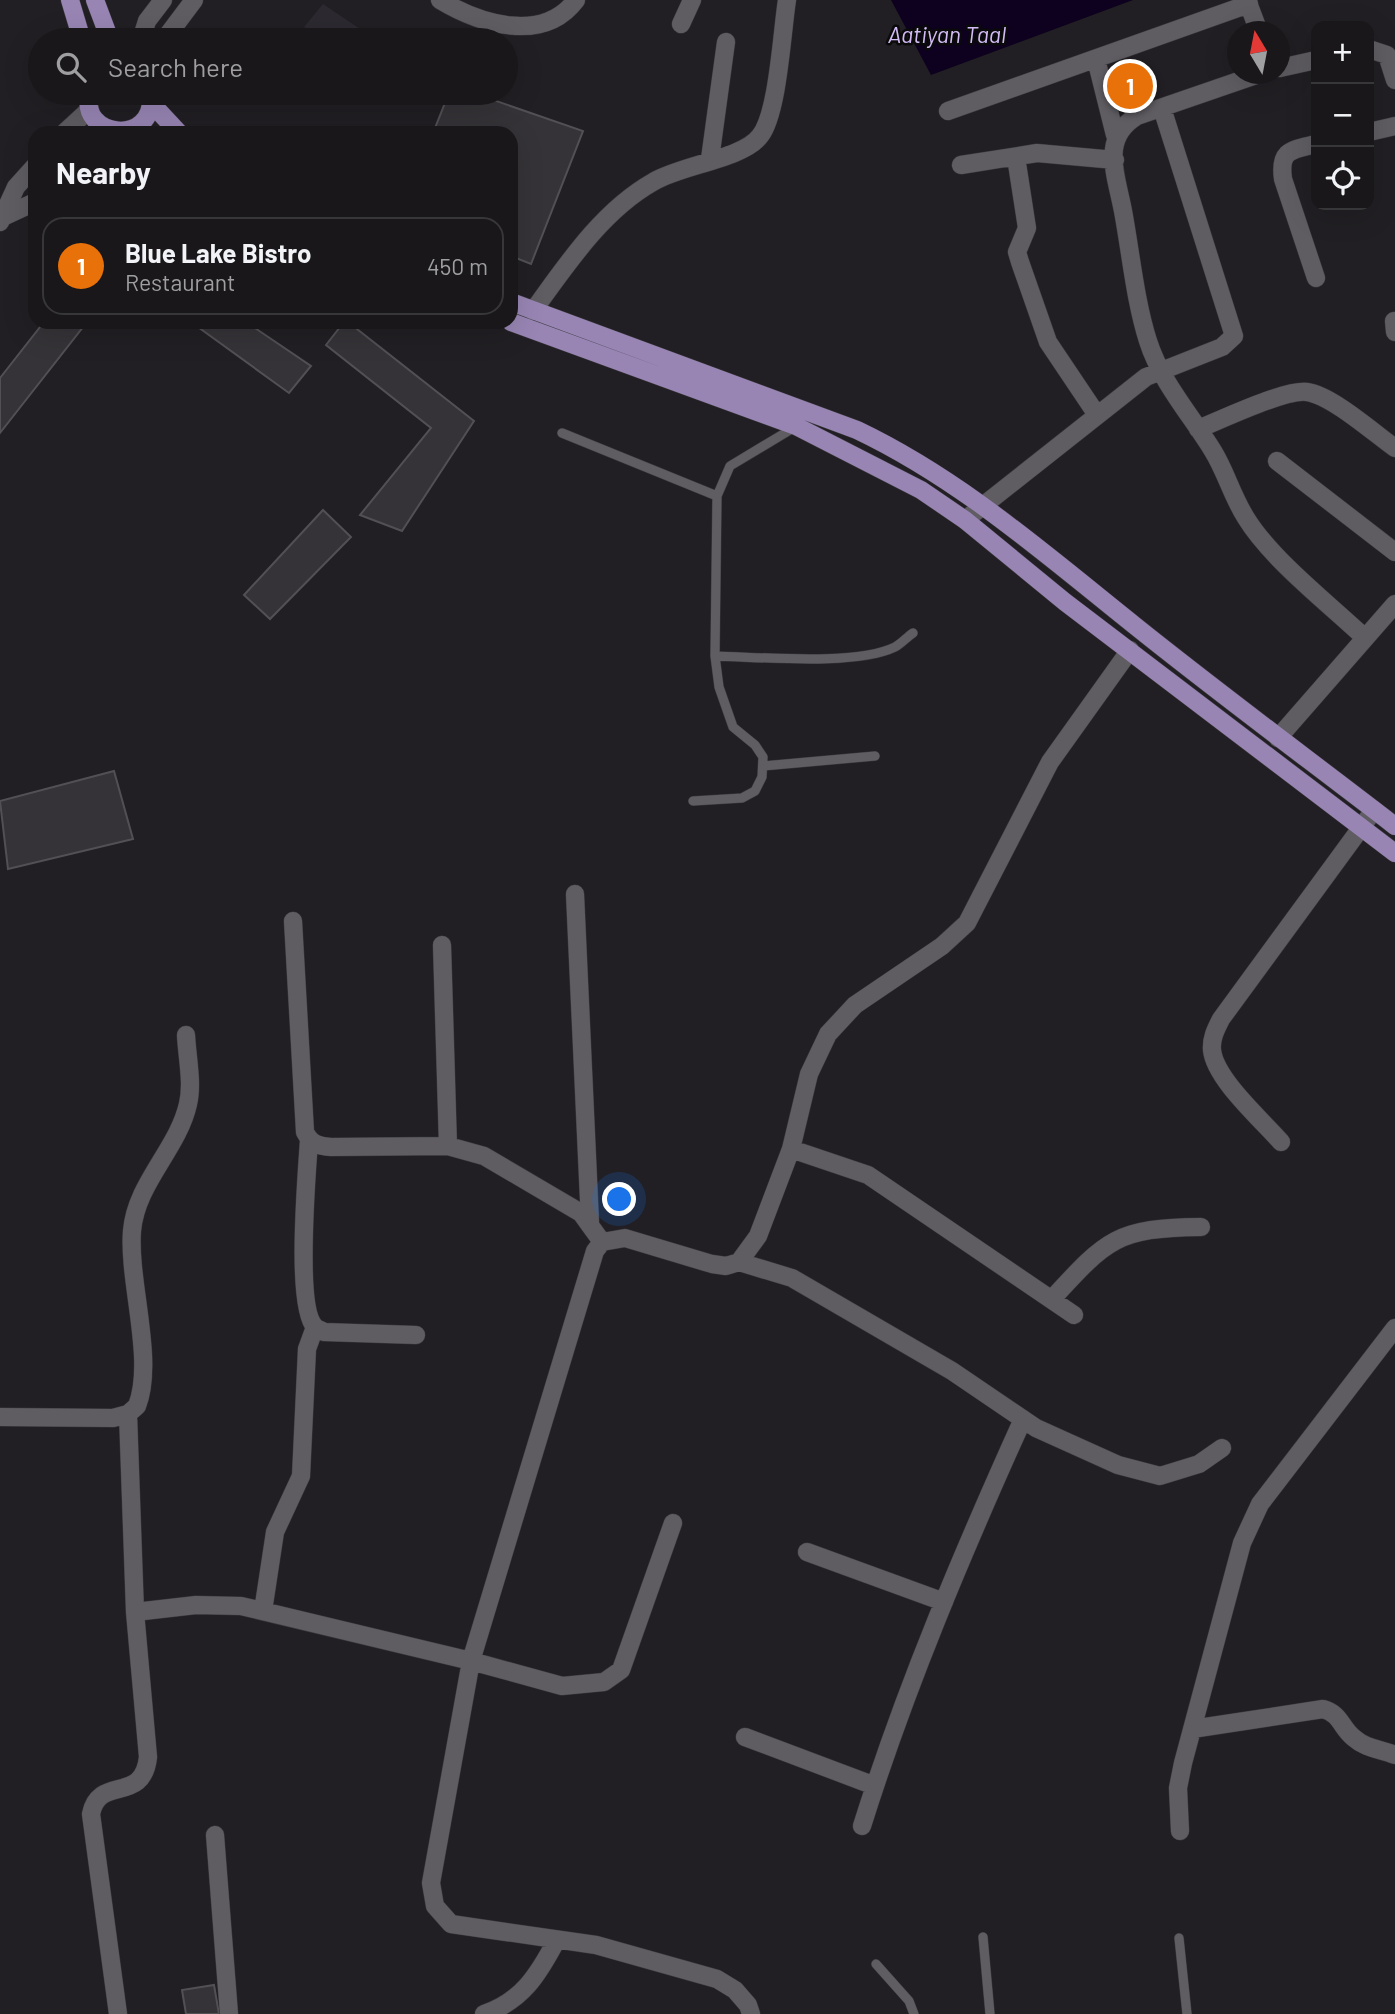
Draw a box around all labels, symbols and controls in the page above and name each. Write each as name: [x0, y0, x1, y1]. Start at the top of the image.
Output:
water label: Aatiyan Taal: [888, 20, 1006, 48]
north arrow: [1227, 21, 1290, 84]
map controls: [1311, 21, 1374, 210]
button: +: [1311, 21, 1374, 84]
search box: [28, 28, 518, 105]
icon: search: [52, 48, 90, 86]
text: Search here: [108, 51, 243, 82]
pin: 1: [1107, 60, 1153, 112]
button: −: [1311, 84, 1374, 147]
button: locate: [1311, 147, 1374, 210]
text: Nearby: [56, 154, 151, 190]
text: Blue Lake Bistro: [125, 237, 311, 268]
text: 1: [77, 252, 85, 280]
text: 450 m: [427, 252, 488, 280]
text: Restaurant: [125, 268, 235, 296]
your location: [602, 1182, 636, 1216]

